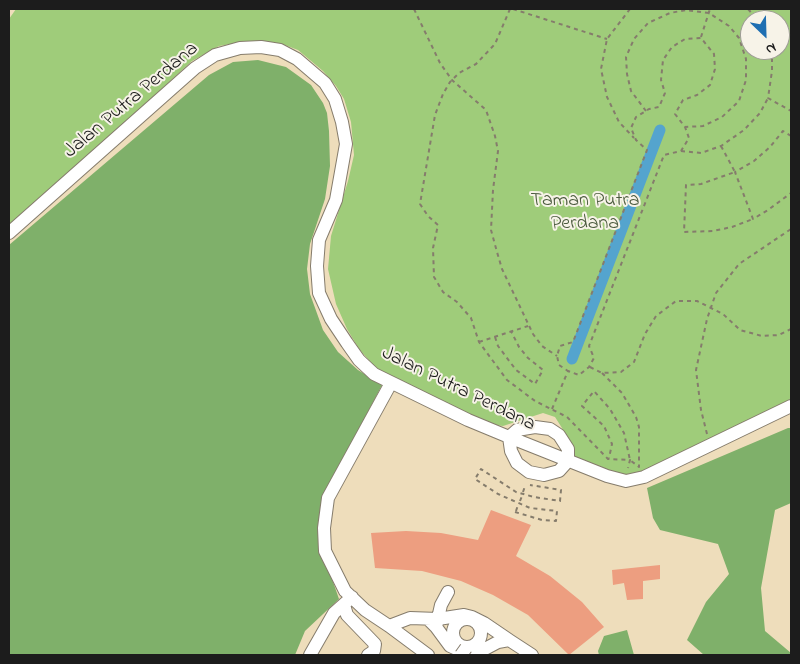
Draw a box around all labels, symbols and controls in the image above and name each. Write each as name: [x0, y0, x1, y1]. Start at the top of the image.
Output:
north arrow: [740, 10, 790, 60]
text: N: [762, 37, 779, 60]
street label: Jalan Putra Perdana: [60, 38, 204, 164]
park label: Taman Putra Perdana: [531, 190, 639, 237]
street label: Jalan Putra Perdana: [377, 342, 539, 438]

